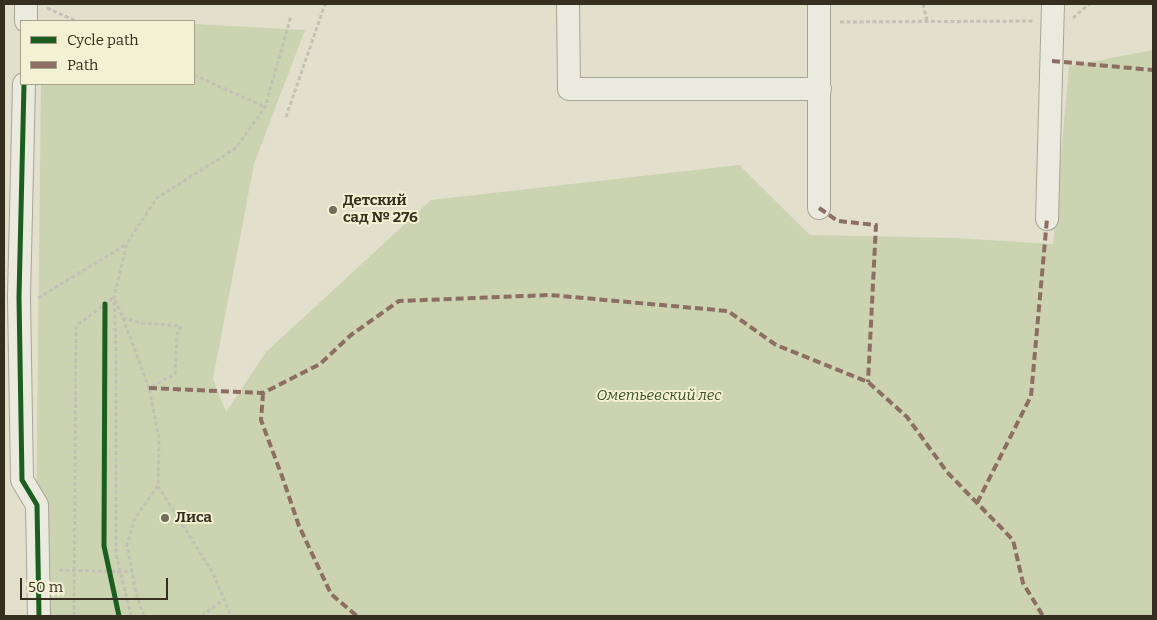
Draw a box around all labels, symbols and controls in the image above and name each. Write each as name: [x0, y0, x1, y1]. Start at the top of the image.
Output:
legend: [20, 20, 195, 85]
text: Cycle path: [67, 31, 139, 49]
text: Path: [67, 56, 98, 74]
place label: Детский сад № 276: [343, 192, 418, 227]
marker: Детский сад № 276: [327, 204, 339, 216]
park label: Ометьевский лес: [597, 387, 721, 405]
place label: Лиса: [175, 509, 212, 527]
marker: Лиса: [159, 512, 171, 524]
scale bar: [22, 568, 170, 600]
text: 50 m: [28, 578, 63, 596]

